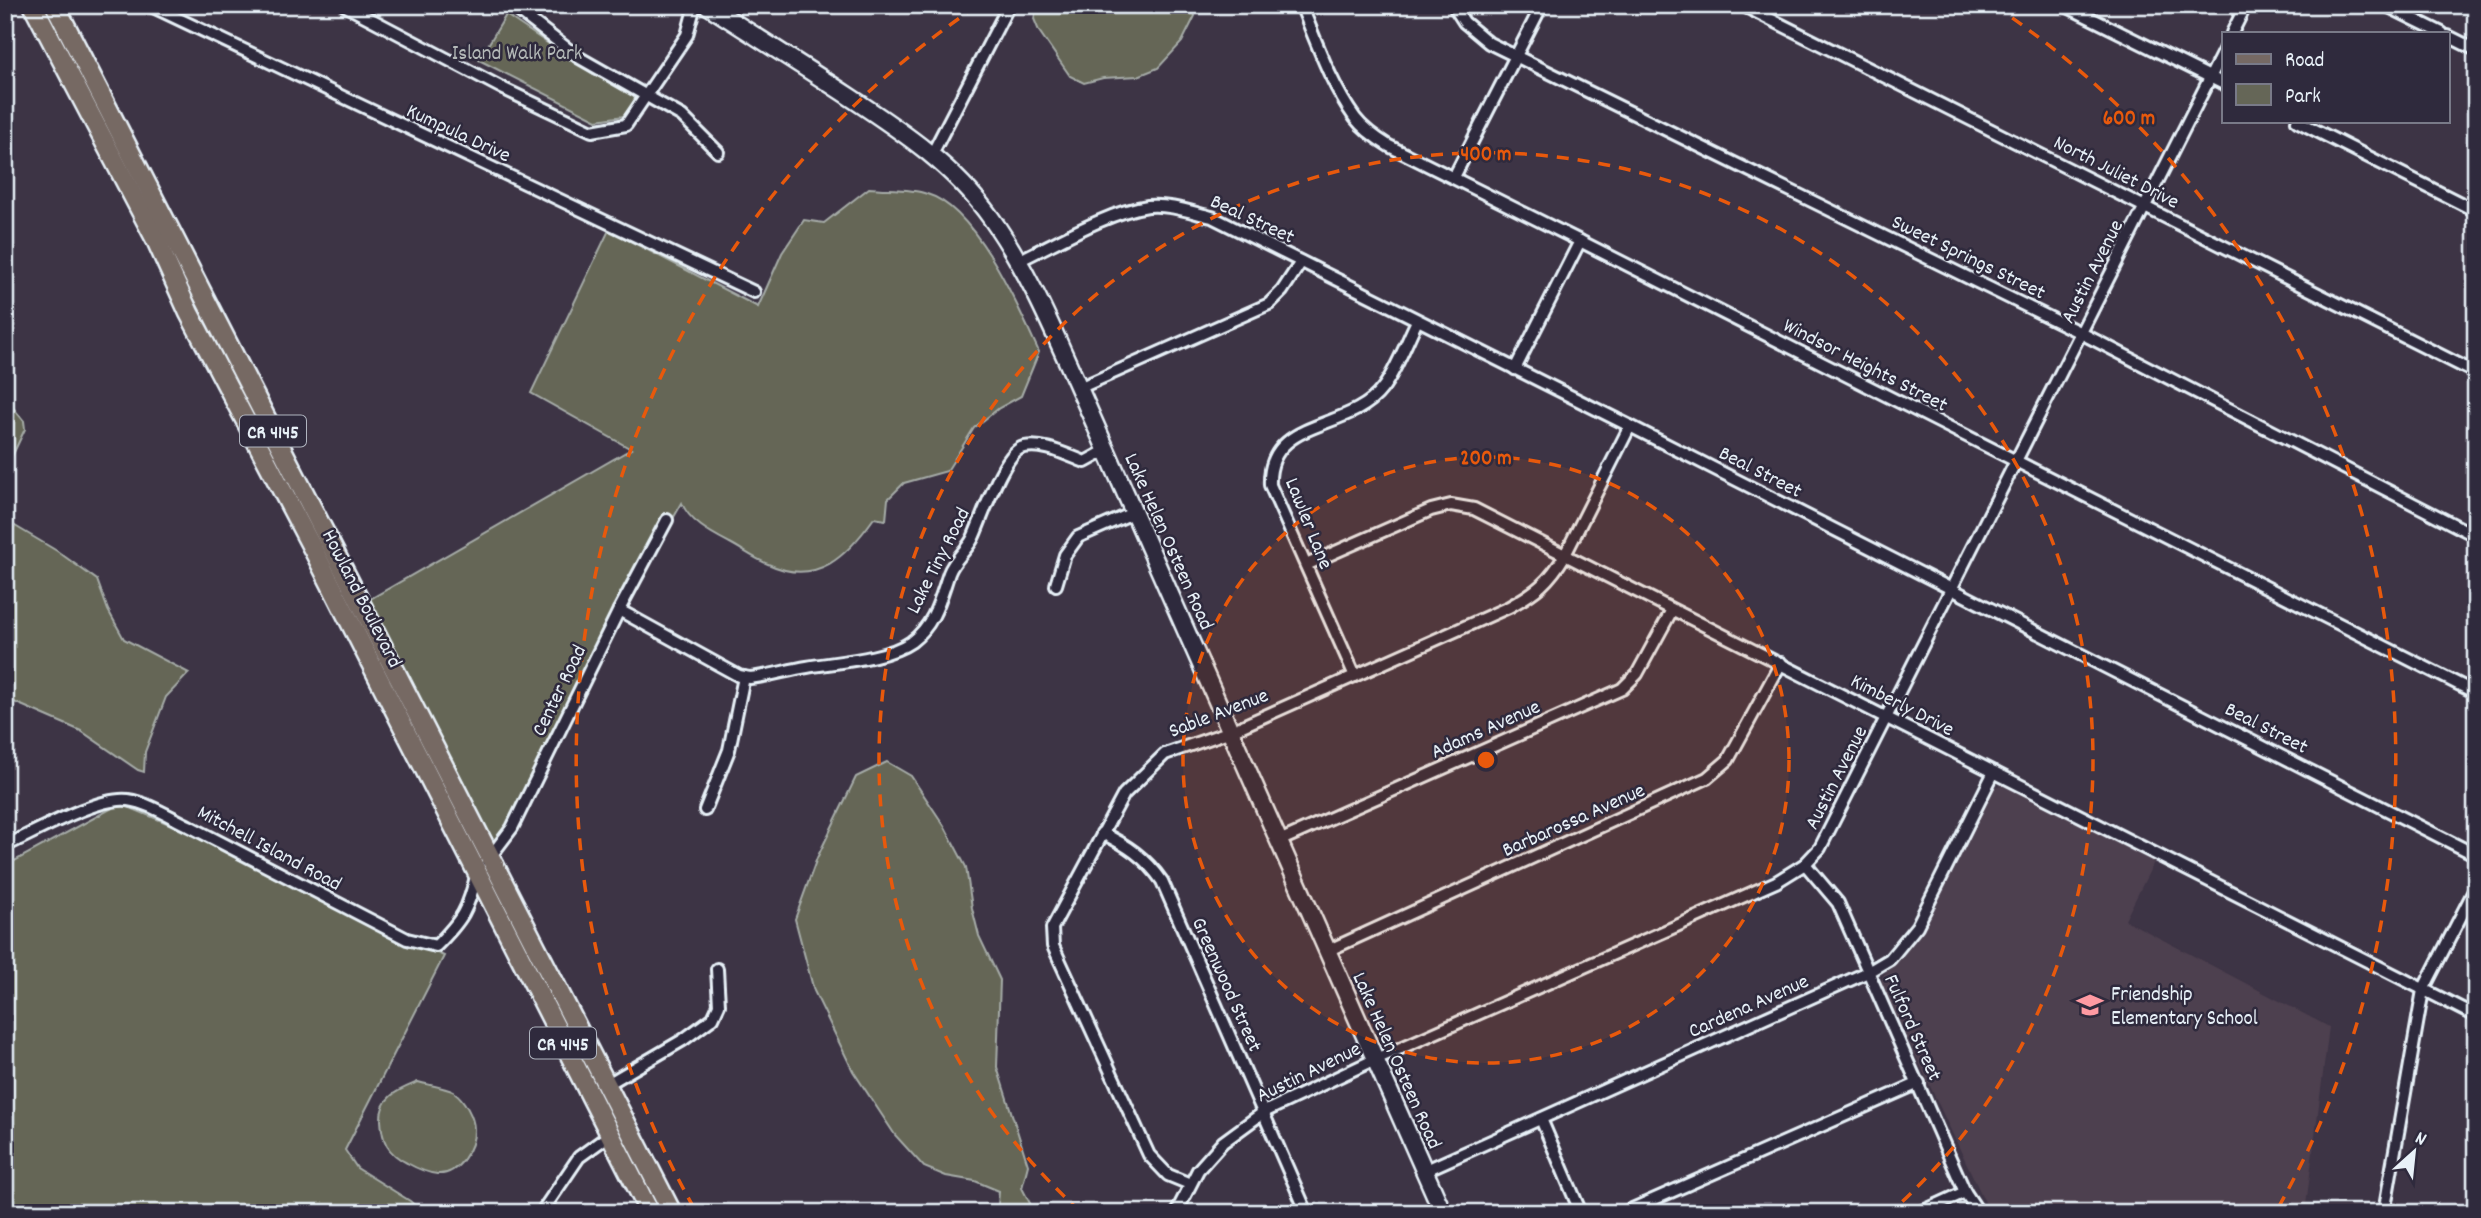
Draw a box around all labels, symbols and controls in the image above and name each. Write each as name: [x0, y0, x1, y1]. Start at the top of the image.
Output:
legend: [2222, 32, 2450, 122]
park label: Island Walk Park: [452, 40, 582, 70]
text: Road: [2285, 47, 2324, 77]
text: Park: [2285, 83, 2321, 113]
street label: Kumpula Drive: [401, 97, 515, 172]
text: 600 m: [2103, 105, 2155, 135]
street label: North Juliet Drive: [2048, 129, 2184, 218]
text: 400 m: [1461, 141, 1511, 171]
street label: Beal Street: [1205, 188, 1299, 253]
street label: Sweet Springs Street: [1886, 208, 2050, 309]
street label: Austin Avenue: [2055, 215, 2133, 329]
street label: Windsor Heights Street: [1777, 312, 1952, 421]
road number: CR 4145: [240, 416, 306, 446]
street label: Beal Street: [1713, 440, 1807, 508]
text: 200 m: [1460, 445, 1512, 475]
street label: Lake Helen Osteen Road: [1115, 449, 1220, 635]
street label: Lawler Lane: [1275, 474, 1339, 574]
street label: Lake Tiny Road: [900, 503, 979, 620]
street label: Howland Boulevard: [313, 525, 408, 674]
street label: Center Road: [526, 641, 596, 742]
street label: Kimberly Drive: [1845, 668, 1959, 746]
street label: Sable Avenue: [1165, 682, 1273, 748]
street label: Adams Avenue: [1427, 693, 1546, 768]
street label: Beal Street: [2219, 696, 2313, 764]
street label: Austin Avenue: [1799, 721, 1877, 835]
centre of rings: [1474, 748, 1498, 772]
street label: Barbarossa Avenue: [1498, 777, 1650, 867]
street label: Mitchell Island Road: [191, 799, 346, 900]
street label: Greenwood Street: [1182, 913, 1268, 1058]
street label: Lake Helen Osteen Road: [1343, 968, 1448, 1154]
street label: Cardena Avenue: [1684, 968, 1814, 1048]
street label: Fulford Street: [1874, 970, 1948, 1086]
place label: Friendship Elementary School: [2111, 981, 2258, 1035]
school or university icon: Friendship Elementary School: [2075, 990, 2105, 1020]
road number: CR 4145: [530, 1028, 596, 1058]
street label: Austin Avenue: [1252, 1035, 1367, 1112]
north arrow: [2380, 1116, 2450, 1186]
text: N: [2410, 1126, 2430, 1154]

